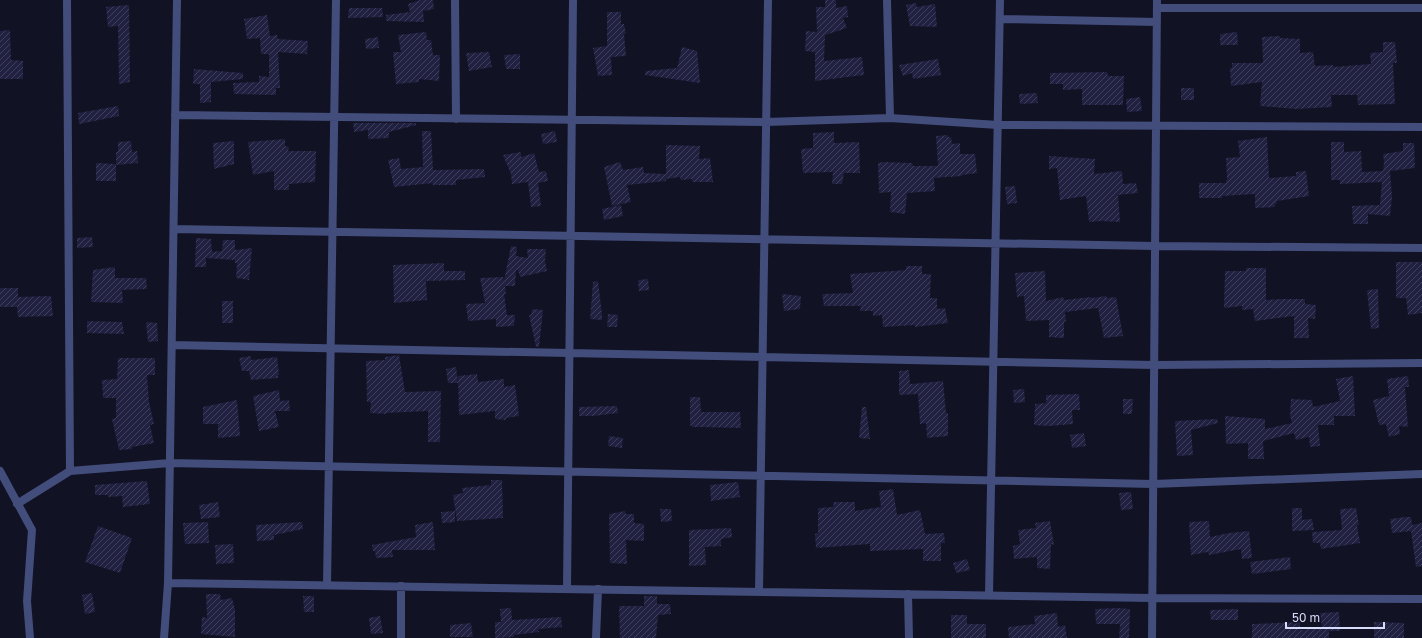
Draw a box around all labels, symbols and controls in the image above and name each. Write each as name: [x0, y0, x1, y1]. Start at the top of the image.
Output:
scale bar: [1286, 604, 1384, 630]
text: 50 m: [1292, 610, 1320, 625]

